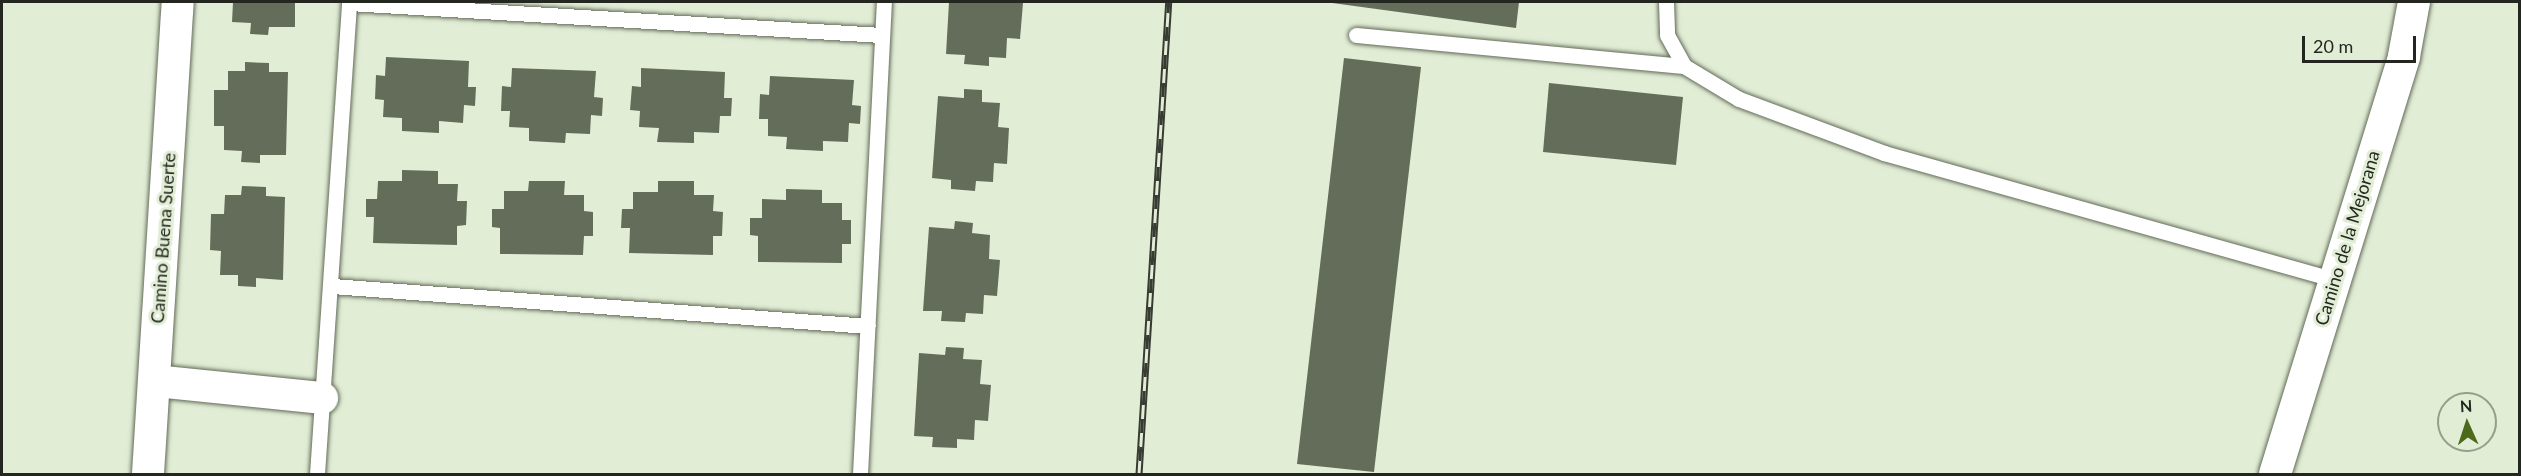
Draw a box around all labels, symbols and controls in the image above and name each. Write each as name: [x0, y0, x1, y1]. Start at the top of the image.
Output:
scale bar: [2305, 24, 2419, 62]
text: 20 m: [2313, 35, 2353, 57]
street label: Camino de la Mejorana: [2310, 148, 2384, 328]
street label: Camino Buena Suerte: [146, 152, 180, 324]
north arrow: [2437, 392, 2497, 452]
text: N: [2459, 396, 2473, 415]

